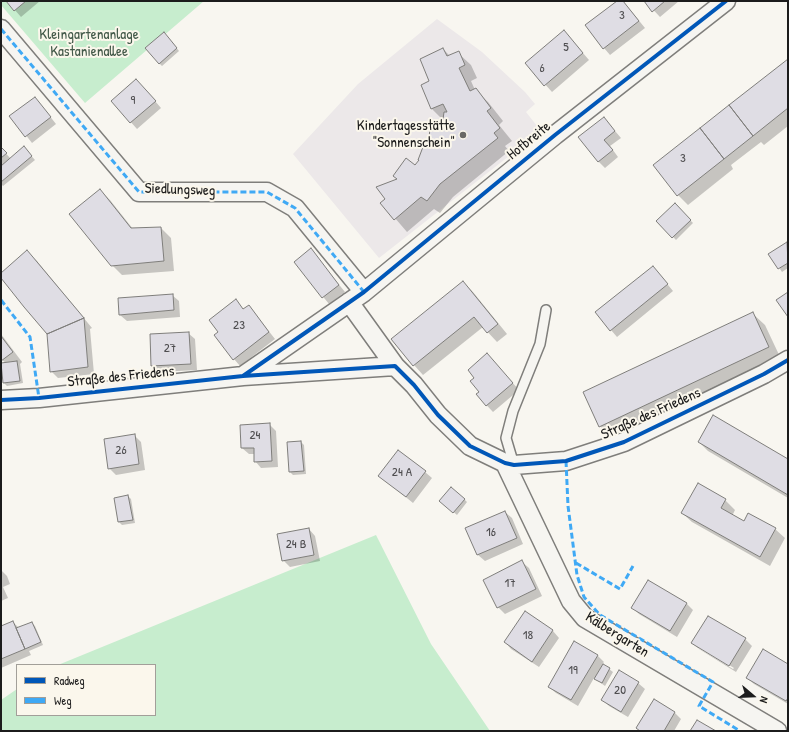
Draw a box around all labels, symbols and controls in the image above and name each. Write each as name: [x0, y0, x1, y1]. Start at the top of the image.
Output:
house number: 3: [619, 8, 625, 24]
park label: Kleingartenanlage Kastanienallee: [39, 26, 139, 61]
house number: 5: [563, 40, 569, 56]
house number: 6: [539, 61, 545, 77]
house number: 9: [131, 93, 135, 109]
place label: Kindertagesstätte "Sonnenschein": [357, 117, 455, 152]
street label: Hofbreite: [504, 118, 554, 164]
marker: Kindertagesstätte "Sonnenschein": [458, 130, 468, 140]
house number: 3: [680, 151, 686, 167]
street label: Siedlungsweg: [144, 180, 216, 200]
house number: 23: [233, 318, 245, 334]
house number: 27: [164, 341, 176, 357]
street label: Straße des Friedens: [67, 362, 175, 392]
street label: Straße des Friedens: [598, 384, 704, 444]
house number: 24: [250, 428, 260, 444]
house number: 26: [115, 443, 127, 459]
house number: 24 A: [392, 465, 412, 481]
house number: 16: [486, 525, 496, 541]
house number: 24 B: [286, 537, 306, 553]
house number: 17: [504, 576, 516, 592]
street label: Kälbergarten: [582, 608, 652, 662]
house number: 18: [523, 628, 533, 644]
house number: 19: [568, 663, 578, 679]
legend: [16, 664, 156, 716]
text: Radweg: [54, 672, 85, 689]
north arrow: [733, 676, 773, 716]
house number: 20: [614, 683, 626, 699]
text: Weg: [54, 692, 72, 709]
text: N: [757, 695, 772, 705]

